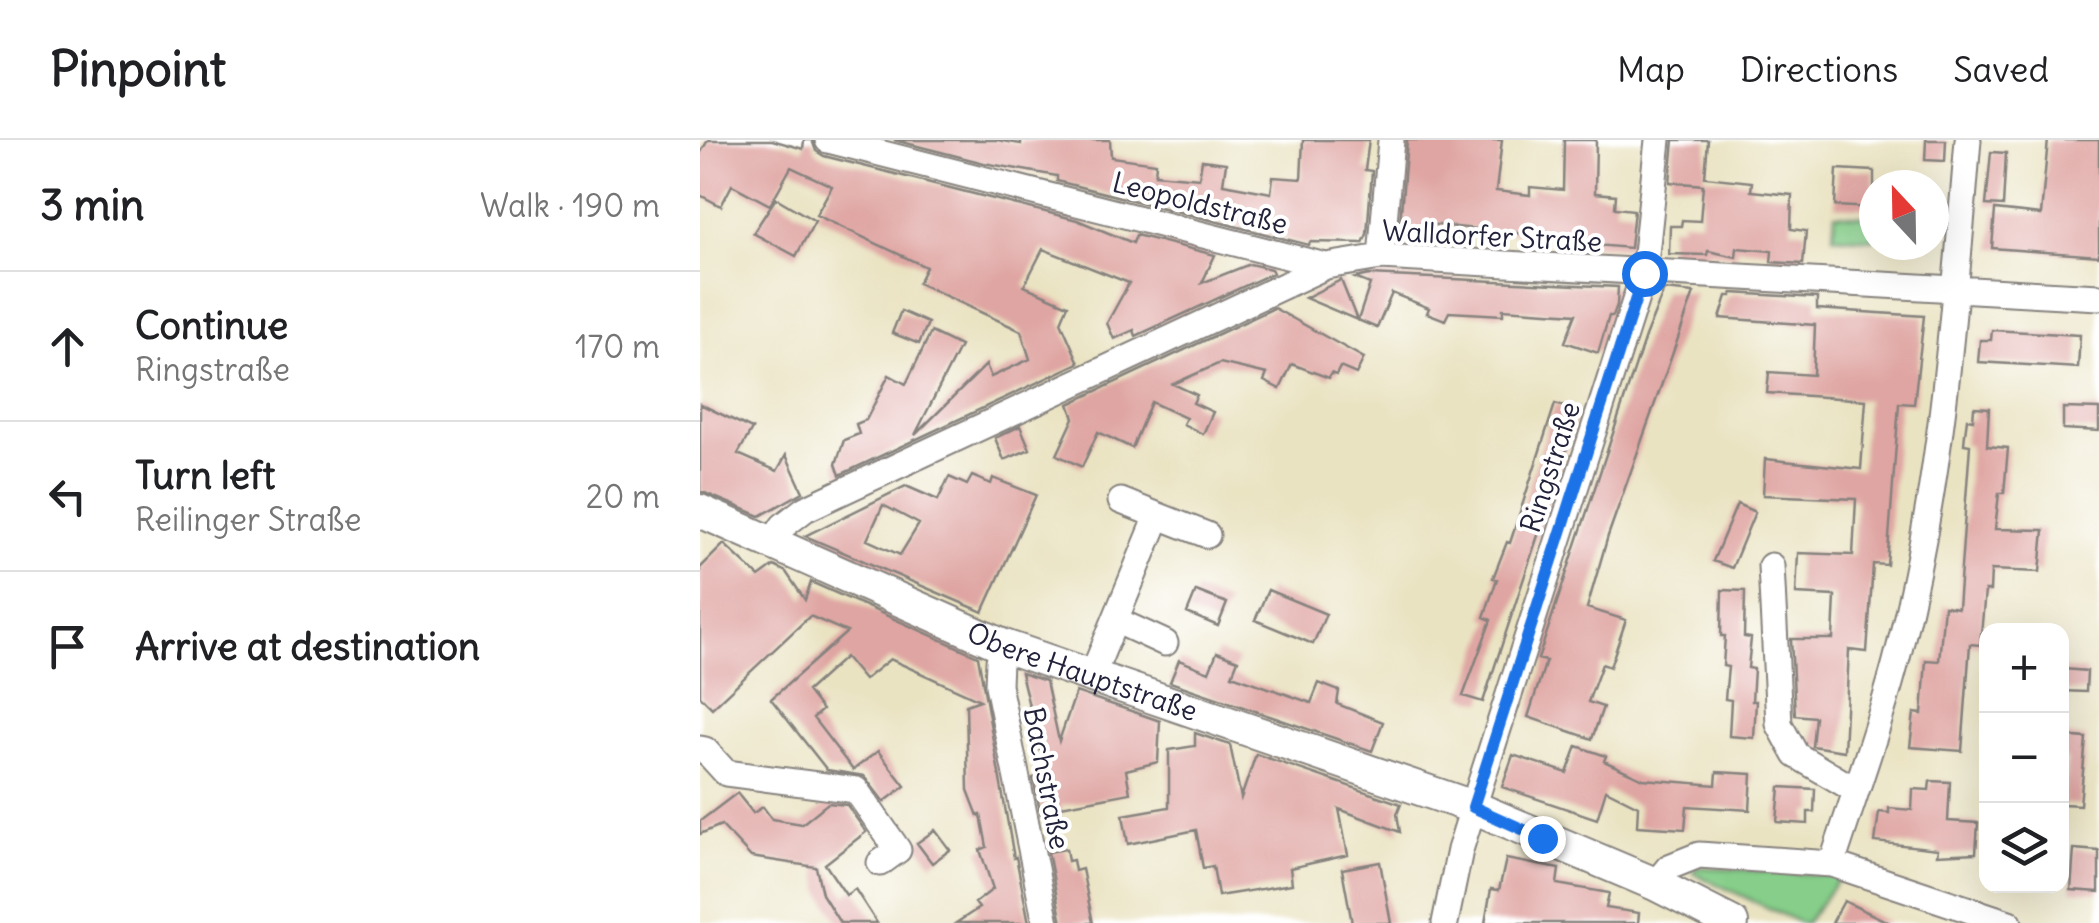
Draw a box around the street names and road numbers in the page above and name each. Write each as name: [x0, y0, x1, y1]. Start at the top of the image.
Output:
street label: Leopoldstraße: [1109, 164, 1291, 242]
street label: Walldorfer Straße: [1381, 212, 1603, 260]
street label: Ringstraße: [1512, 397, 1588, 537]
street label: Obere Hauptstraße: [961, 614, 1202, 729]
street label: Bachstraße: [1016, 704, 1078, 852]

